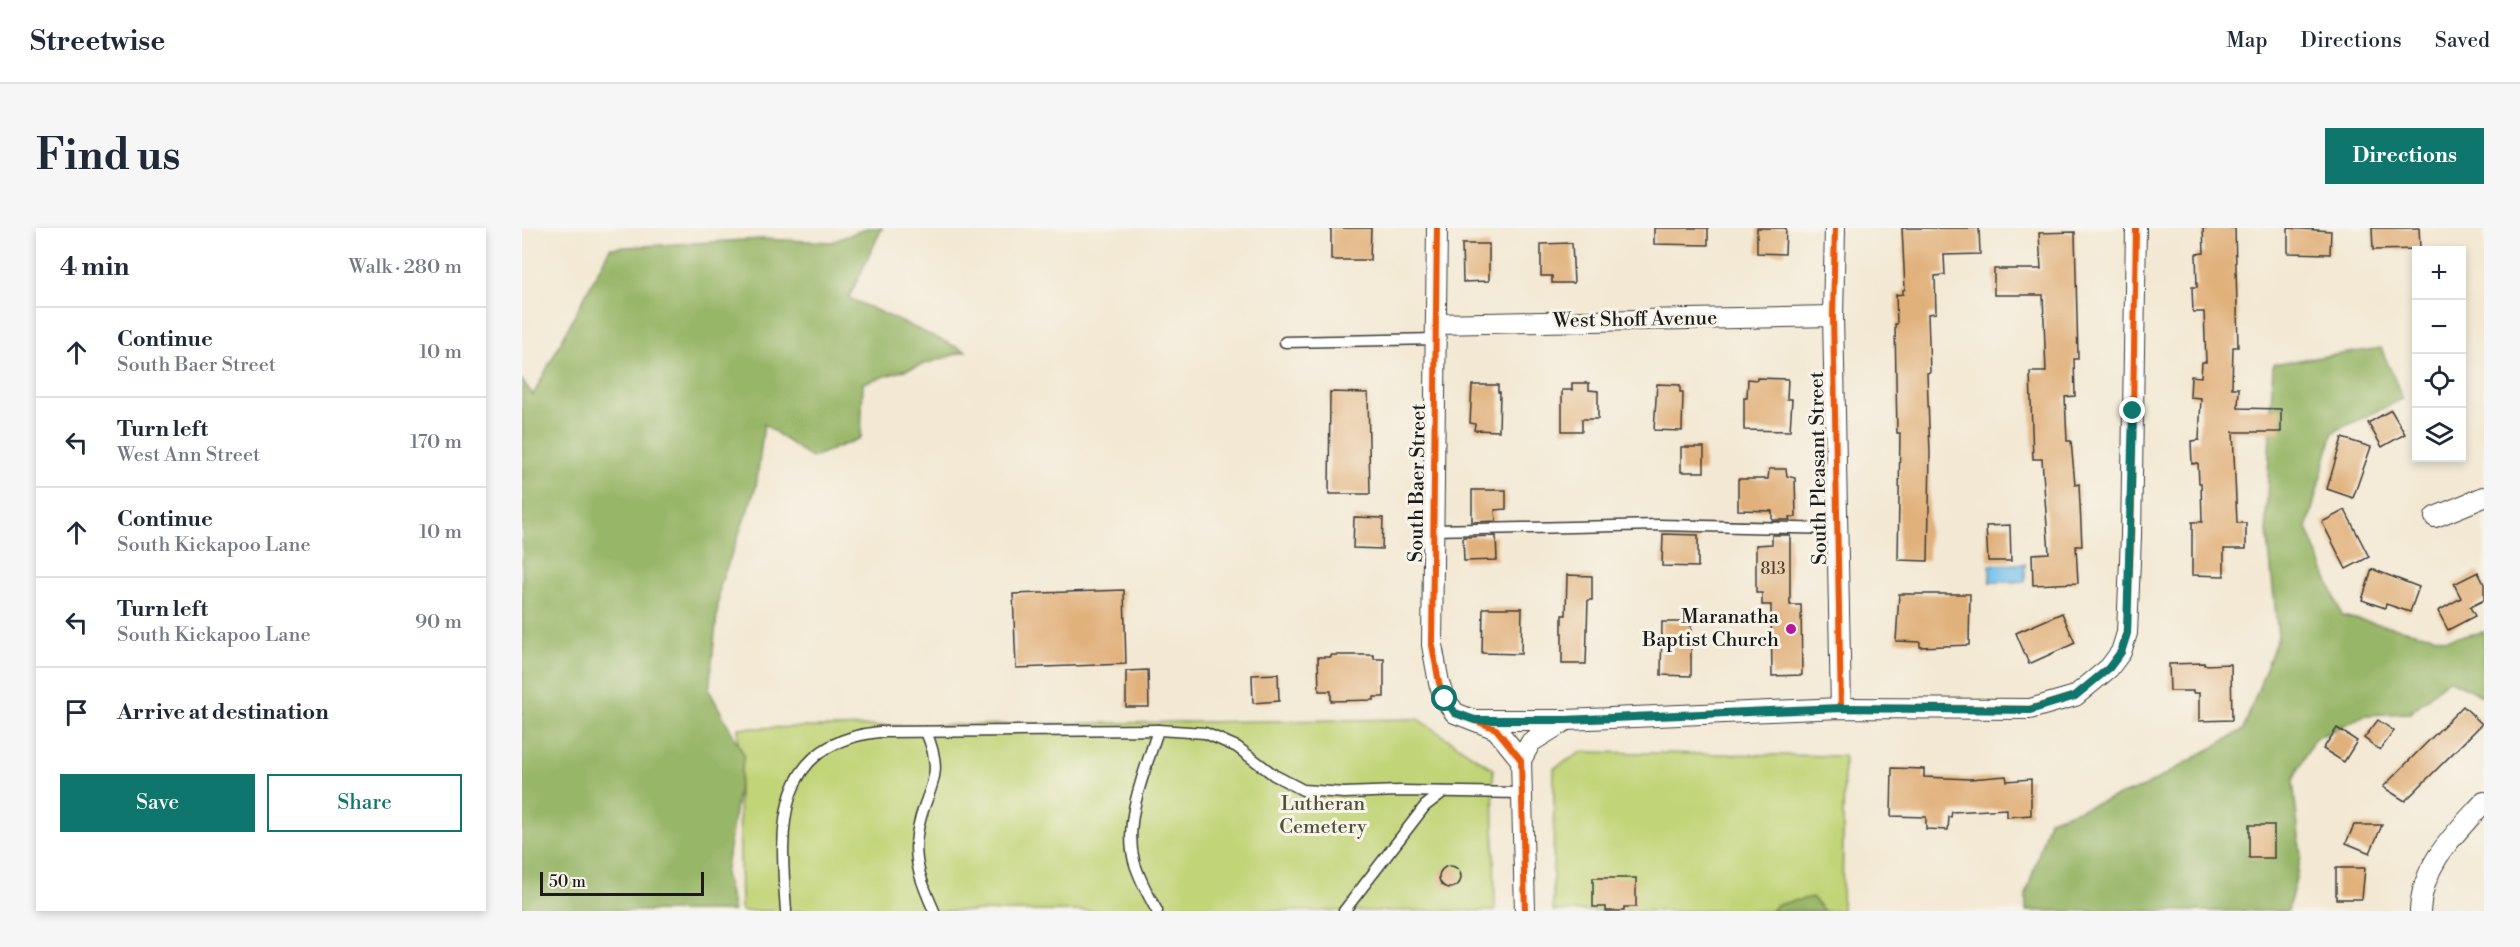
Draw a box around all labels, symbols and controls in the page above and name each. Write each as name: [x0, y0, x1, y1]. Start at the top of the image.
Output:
text: Streetwise: [30, 24, 165, 59]
text: Map: [2226, 28, 2268, 54]
text: Directions: [2301, 28, 2402, 54]
text: Saved: [2435, 28, 2490, 54]
button: Directions: [2325, 128, 2484, 184]
text: Find us: [36, 130, 180, 183]
map controls: [2412, 246, 2466, 462]
button: +: [2412, 246, 2466, 300]
text: 4 min: [60, 251, 130, 283]
text: Walk · 280 m: [349, 255, 462, 280]
button: −: [2412, 300, 2466, 354]
street label: West Shoff Avenue: [1552, 306, 1717, 334]
text: Continue: [117, 326, 213, 353]
icon: ahead: [60, 336, 93, 369]
text: 10 m: [419, 340, 462, 365]
text: South Baer Street: [117, 353, 276, 378]
button: locate: [2412, 354, 2466, 408]
street label: South Pleasant Street: [1805, 371, 1833, 565]
route end: [2119, 397, 2145, 423]
street label: South Baer Street: [1404, 403, 1432, 563]
button: layers: [2412, 408, 2466, 462]
text: Turn left: [117, 416, 208, 443]
icon: left: [60, 426, 93, 459]
text: 170 m: [410, 430, 462, 455]
text: West Ann Street: [117, 443, 260, 468]
text: Continue: [117, 506, 213, 533]
icon: ahead: [60, 516, 93, 549]
text: 10 m: [419, 520, 462, 545]
text: South Kickapoo Lane: [117, 533, 311, 558]
house number: 813: [1760, 559, 1786, 579]
text: Turn left: [117, 596, 208, 623]
place label: Maranatha Baptist Church: [1641, 605, 1780, 653]
icon: left: [60, 606, 93, 639]
text: 90 m: [415, 610, 462, 635]
marker: Maranatha Baptist Church: [1784, 622, 1798, 636]
text: South Kickapoo Lane: [117, 623, 311, 648]
route start: [1431, 685, 1457, 711]
icon: arrive: [60, 696, 93, 729]
text: Arrive at destination: [117, 699, 329, 726]
button: Save: [60, 774, 255, 832]
button: Share: [267, 774, 462, 832]
park label: Lutheran Cemetery: [1279, 792, 1367, 840]
scale bar: [540, 869, 704, 896]
text: 50 m: [549, 872, 586, 892]

